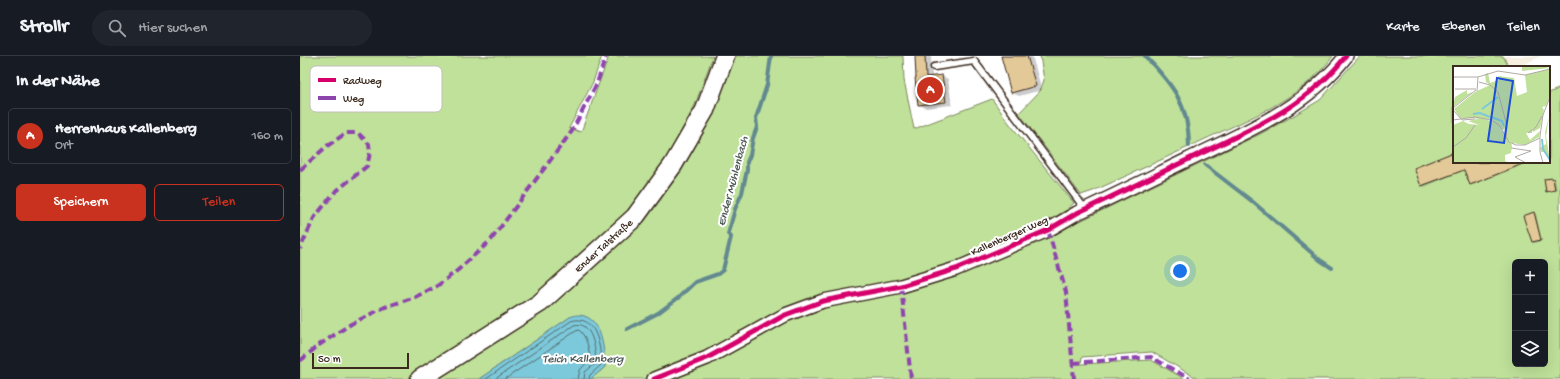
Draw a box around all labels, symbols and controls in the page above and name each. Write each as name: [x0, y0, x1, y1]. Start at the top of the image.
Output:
search box: [92, 10, 372, 46]
text: Strollr: [20, 16, 68, 39]
icon: search: [106, 17, 128, 39]
text: Hier suchen: [138, 19, 207, 37]
text: Karte: [1386, 19, 1420, 36]
text: Ebenen: [1442, 19, 1485, 36]
text: Teilen: [1507, 19, 1540, 36]
legend: [310, 66, 442, 112]
inset map: [1453, 66, 1550, 163]
text: In der Nähe: [16, 72, 99, 92]
pin: A: [917, 75, 943, 105]
text: Radweg: [343, 76, 382, 88]
text: Weg: [343, 94, 364, 106]
text: Herrenhaus Kallenberg: [55, 120, 197, 138]
text: A: [26, 129, 34, 144]
text: 160 m: [251, 129, 283, 144]
water label: Ender Mühlenbach: [715, 135, 753, 228]
text: Ort: [55, 138, 73, 153]
button: Speichern: [16, 184, 146, 221]
button: Teilen: [154, 184, 284, 221]
street label: Kallenberger Weg: [969, 214, 1050, 259]
street label: Ender Talstraße: [573, 217, 636, 276]
map controls: [1512, 259, 1548, 367]
button: +: [1512, 259, 1548, 295]
your location: [1170, 261, 1190, 281]
button: −: [1512, 295, 1548, 331]
button: layers: [1512, 331, 1548, 367]
scale bar: [312, 351, 409, 370]
water label: Teich Kallenberg: [543, 353, 625, 367]
text: 50 m: [318, 354, 340, 366]

